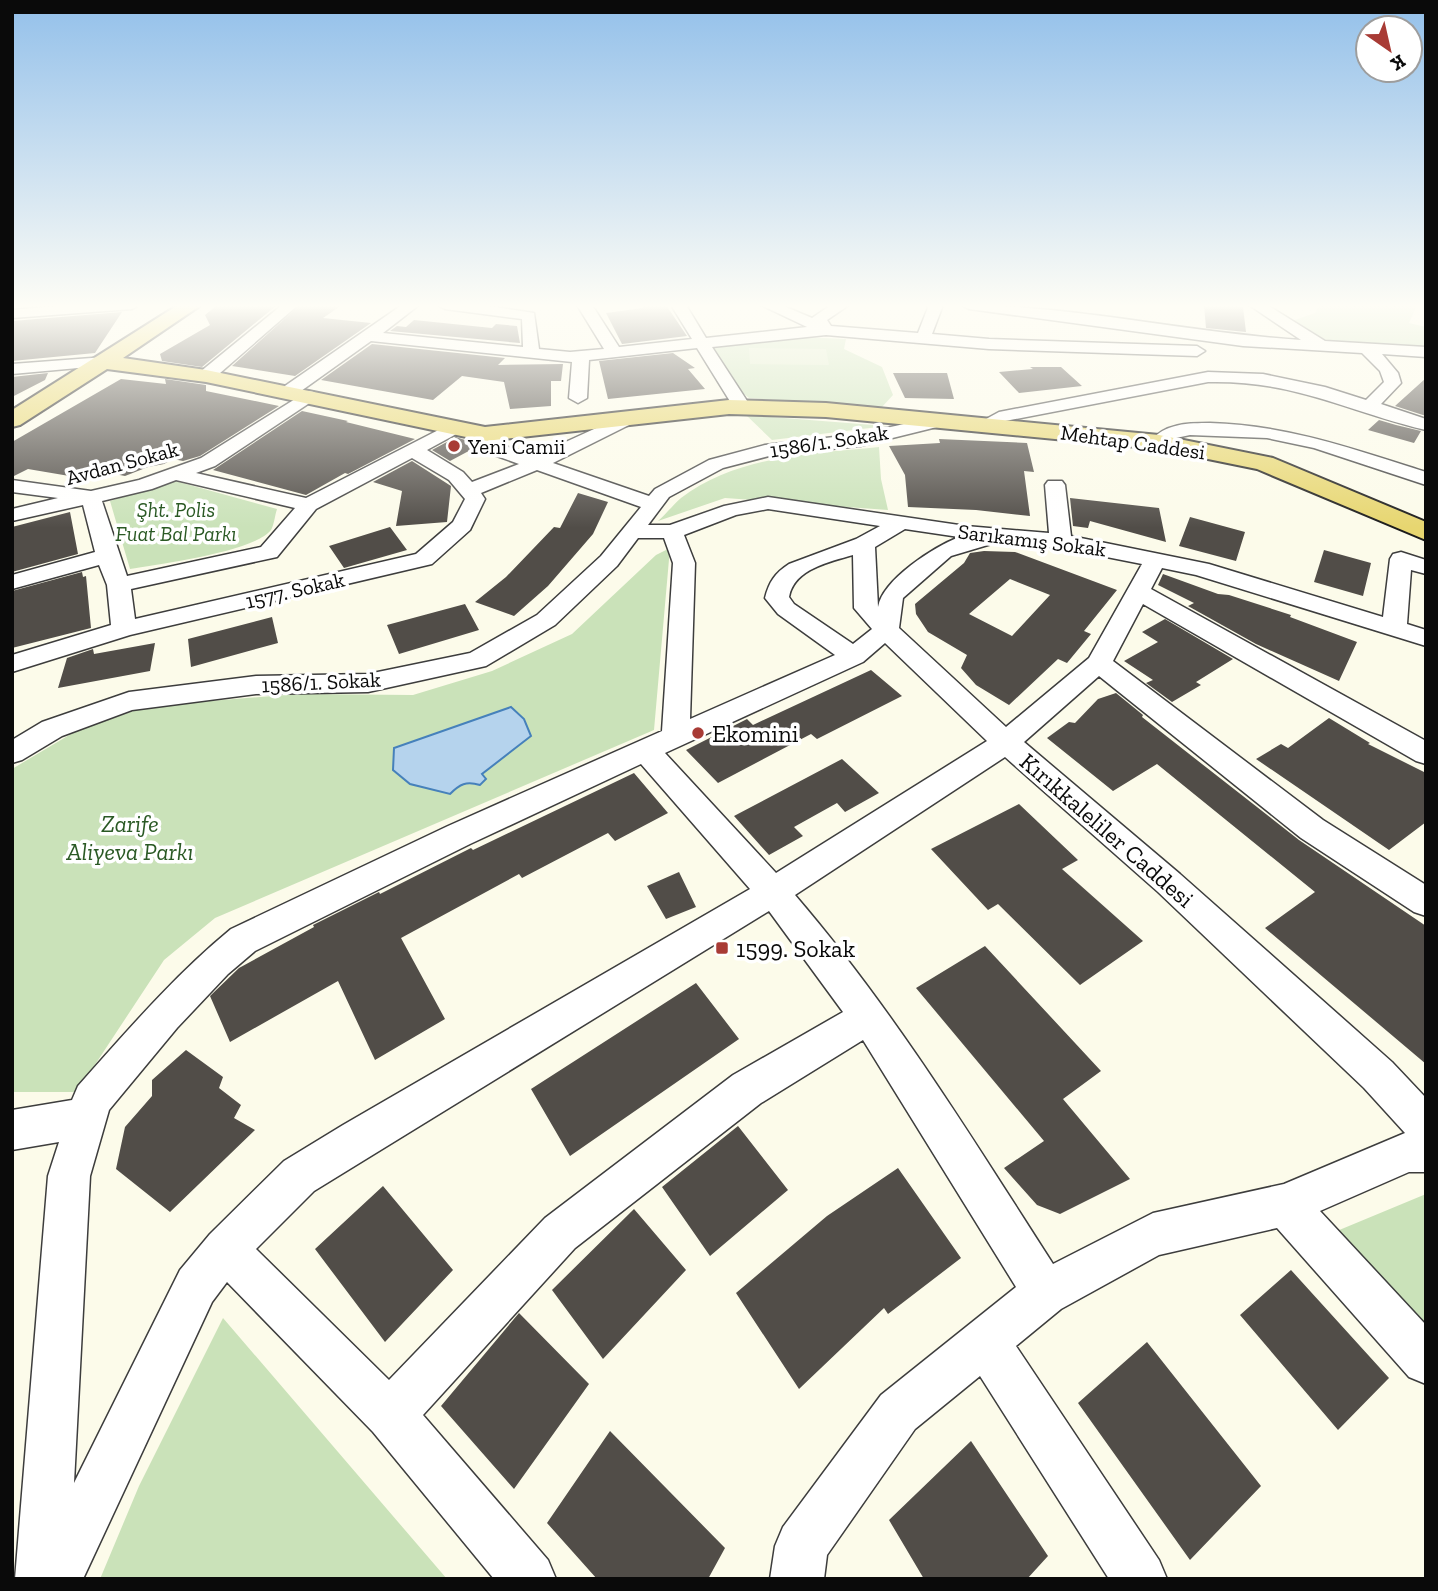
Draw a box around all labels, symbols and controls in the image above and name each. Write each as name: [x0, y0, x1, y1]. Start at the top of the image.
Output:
north arrow: [1354, 14, 1424, 84]
text: K: [1386, 50, 1410, 76]
street label: 1586/1. Sokak: [768, 419, 890, 463]
street label: Mehtap Caddesi: [1059, 419, 1207, 465]
place label: Yeni Camii: [467, 434, 566, 459]
street label: Avdan Sokak: [63, 436, 181, 490]
marker: Yeni Camii: [446, 438, 462, 454]
park label: Şht. Polis Fuat Bal Parkı: [115, 497, 237, 546]
street label: Sarıkamış Sokak: [957, 519, 1108, 561]
street label: 1577. Sokak: [243, 566, 347, 614]
street label: 1586/1. Sokak: [261, 666, 381, 698]
place label: Ekomini: [712, 719, 799, 748]
marker: Ekomini: [690, 725, 706, 741]
street label: Kırıkkaleliler Caddesi: [1014, 747, 1200, 914]
park label: Zarife Aliyeva Parkı: [65, 809, 194, 866]
place label: 1599. Sokak: [736, 934, 856, 963]
marker: 1599. Sokak: [714, 940, 730, 956]

